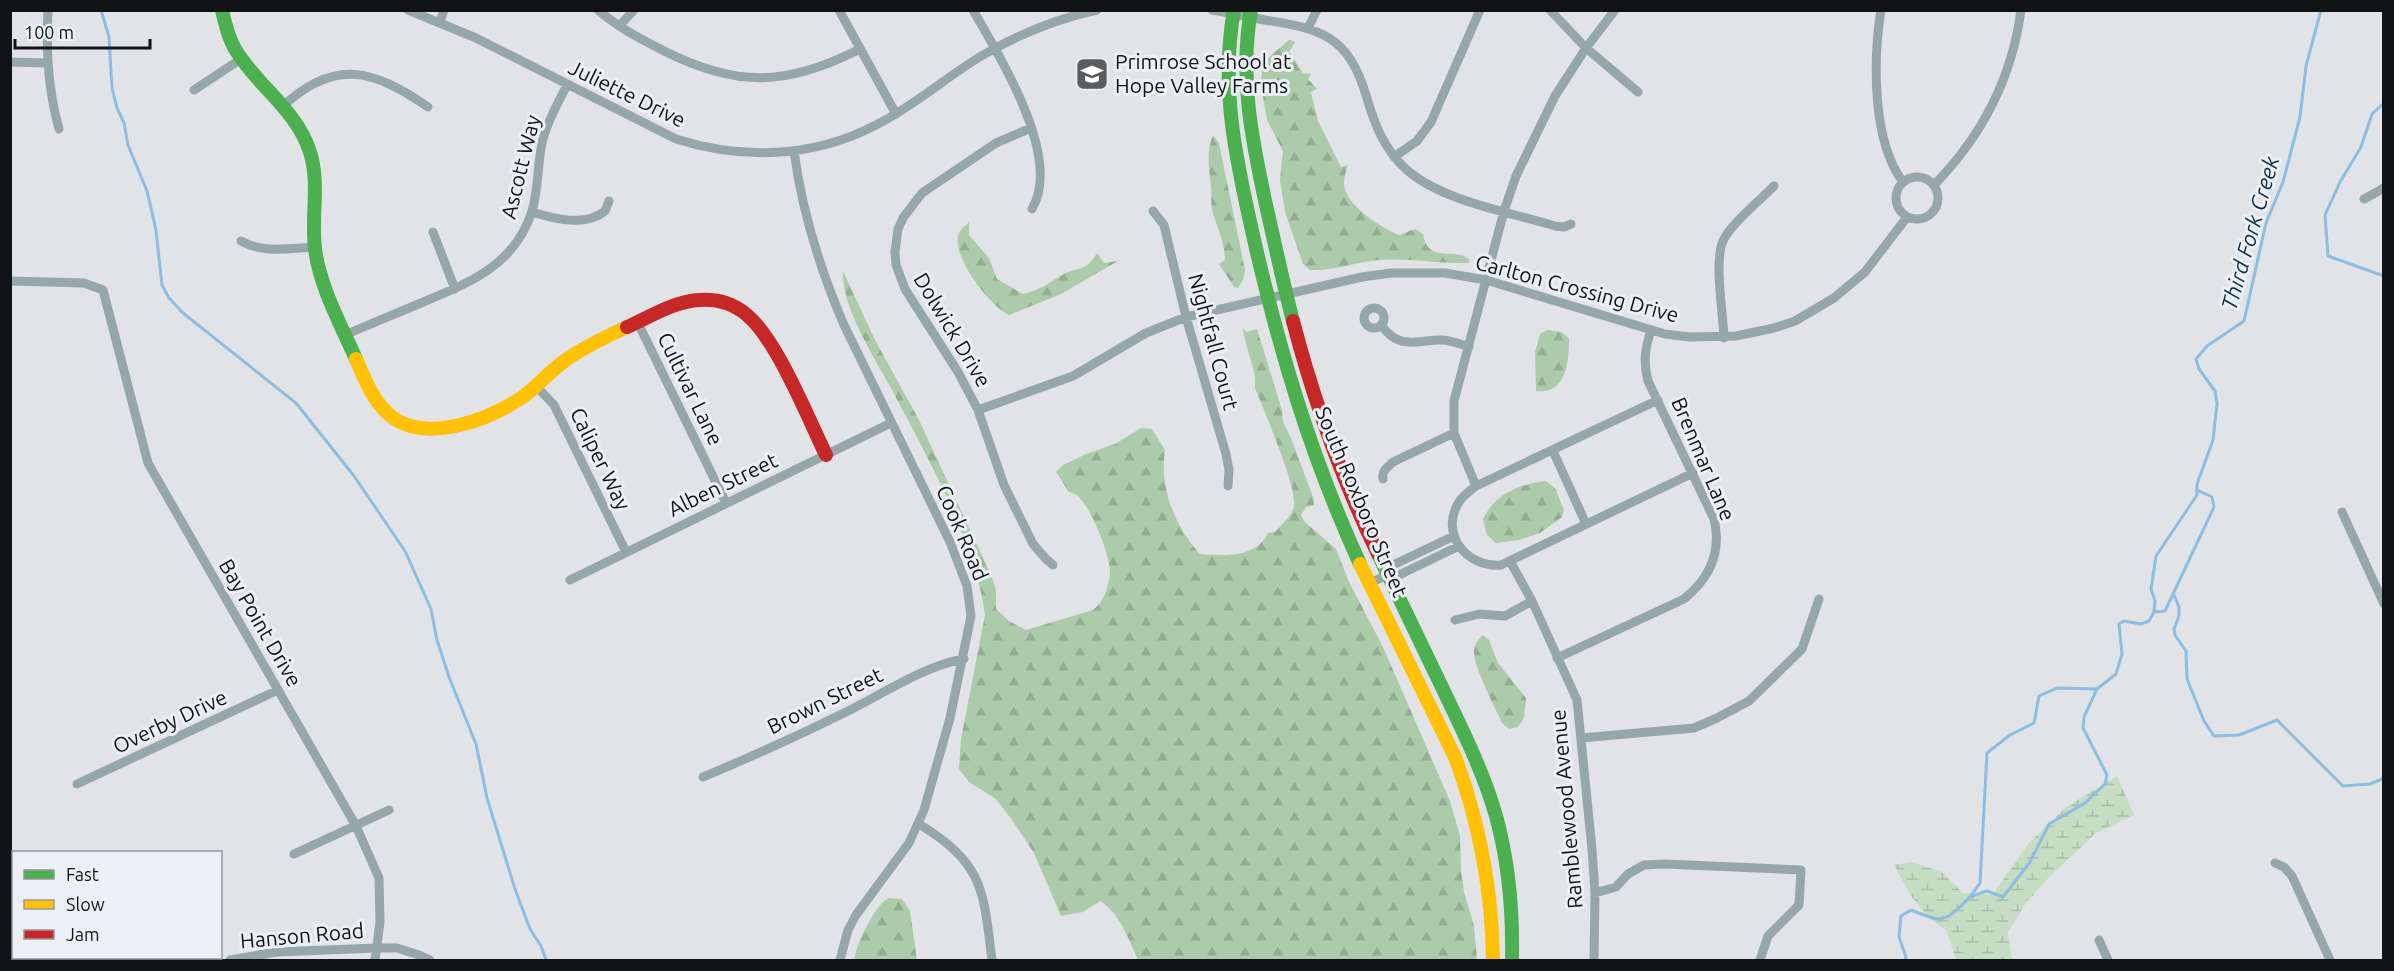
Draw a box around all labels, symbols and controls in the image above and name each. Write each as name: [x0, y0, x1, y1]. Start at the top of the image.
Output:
scale bar: [15, 12, 150, 50]
text: 100 m: [24, 22, 74, 42]
place label: Primrose School at Hope Valley Farms: [1115, 49, 1291, 97]
street label: Juliette Drive: [565, 54, 690, 132]
school or university icon: Primrose School at Hope Valley Farms: [1074, 56, 1110, 92]
street label: Ascott Way: [496, 112, 545, 221]
water label: Third Fork Creek: [2216, 152, 2284, 313]
street label: Carlton Crossing Drive: [1473, 249, 1681, 327]
street label: Dolwick Drive: [909, 268, 996, 391]
street label: Nightfall Court: [1184, 271, 1244, 413]
street label: Cultivar Lane: [653, 328, 729, 449]
street label: Brenmar Lane: [1667, 393, 1741, 524]
street label: Caliper Way: [566, 403, 636, 514]
street label: South Roxboro Street: [1311, 403, 1413, 600]
street label: Alben Street: [664, 447, 781, 521]
street label: Cook Road: [932, 481, 994, 584]
street label: Bay Point Drive: [215, 554, 307, 691]
street label: Brown Street: [763, 662, 886, 738]
street label: Overby Drive: [109, 684, 230, 758]
street label: Ramblewood Avenue: [1545, 708, 1587, 910]
legend: [12, 851, 222, 959]
text: Fast: [66, 864, 99, 884]
text: Slow: [66, 894, 105, 914]
street label: Hanson Road: [239, 918, 365, 952]
text: Jam: [66, 924, 100, 944]

